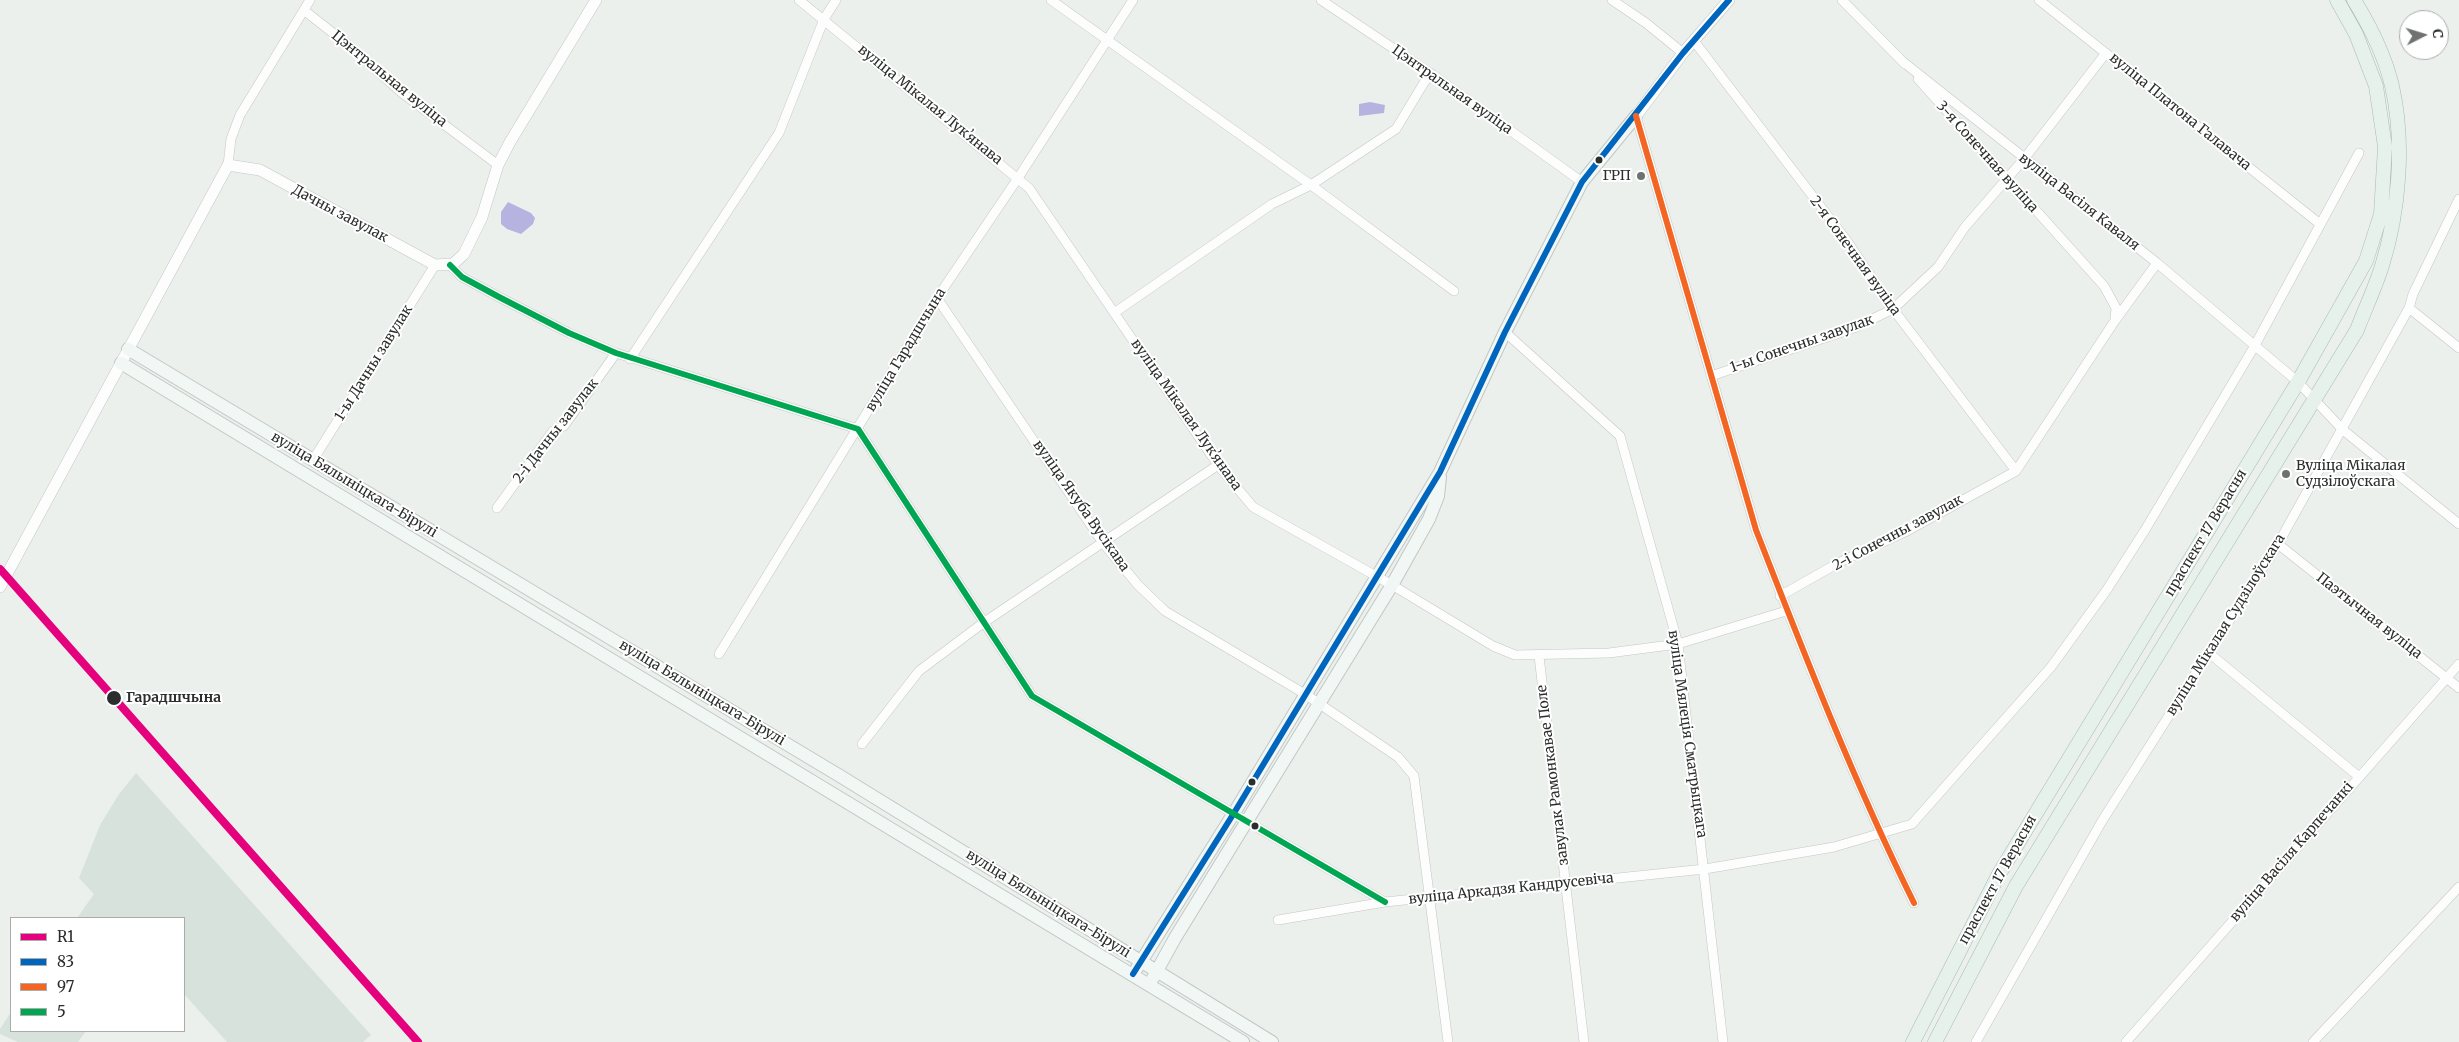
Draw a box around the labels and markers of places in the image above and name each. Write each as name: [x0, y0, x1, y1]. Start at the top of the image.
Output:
unlabelled marker: [1594, 155, 1604, 165]
place label: ГРП: [1602, 168, 1631, 184]
marker: ГРП: [1635, 170, 1647, 182]
place label: Вуліца Мікалая Судзілоўскага: [2296, 458, 2406, 491]
marker: Вуліца Мікалая Судзілоўскага: [2280, 468, 2292, 480]
marker: Гарадшчына: [105, 689, 123, 707]
place label: Гарадшчына: [126, 690, 221, 706]
unlabelled marker: [1247, 777, 1257, 787]
unlabelled marker: [1250, 821, 1260, 831]

